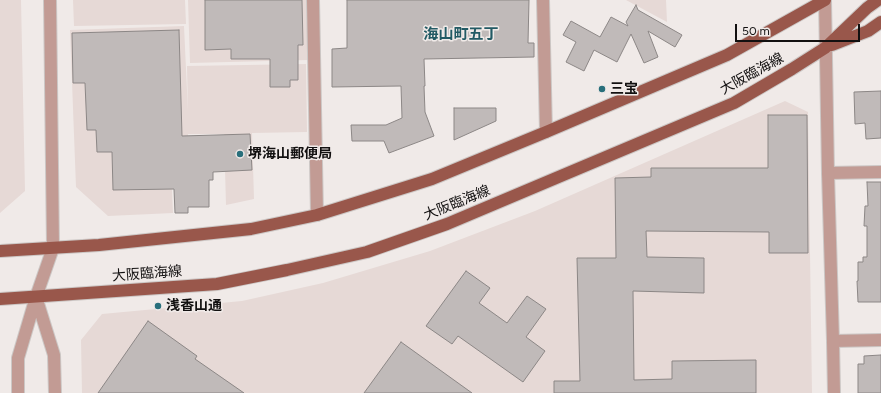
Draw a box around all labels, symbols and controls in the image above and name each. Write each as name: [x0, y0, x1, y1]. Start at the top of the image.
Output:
scale bar: [737, 16, 862, 42]
text: 50 m: [742, 24, 770, 38]
district label: 海山町五丁: [424, 26, 498, 44]
street label: 大阪臨海線: [717, 50, 787, 98]
place label: 三宝: [610, 81, 638, 97]
marker: 三宝: [597, 84, 607, 94]
place label: 堺海山郵便局: [248, 146, 332, 162]
marker: 堺海山郵便局: [235, 149, 245, 159]
street label: 大阪臨海線: [421, 182, 493, 224]
street label: 大阪臨海線: [111, 263, 183, 285]
place label: 浅香山通: [166, 298, 222, 314]
marker: 浅香山通: [153, 301, 163, 311]

